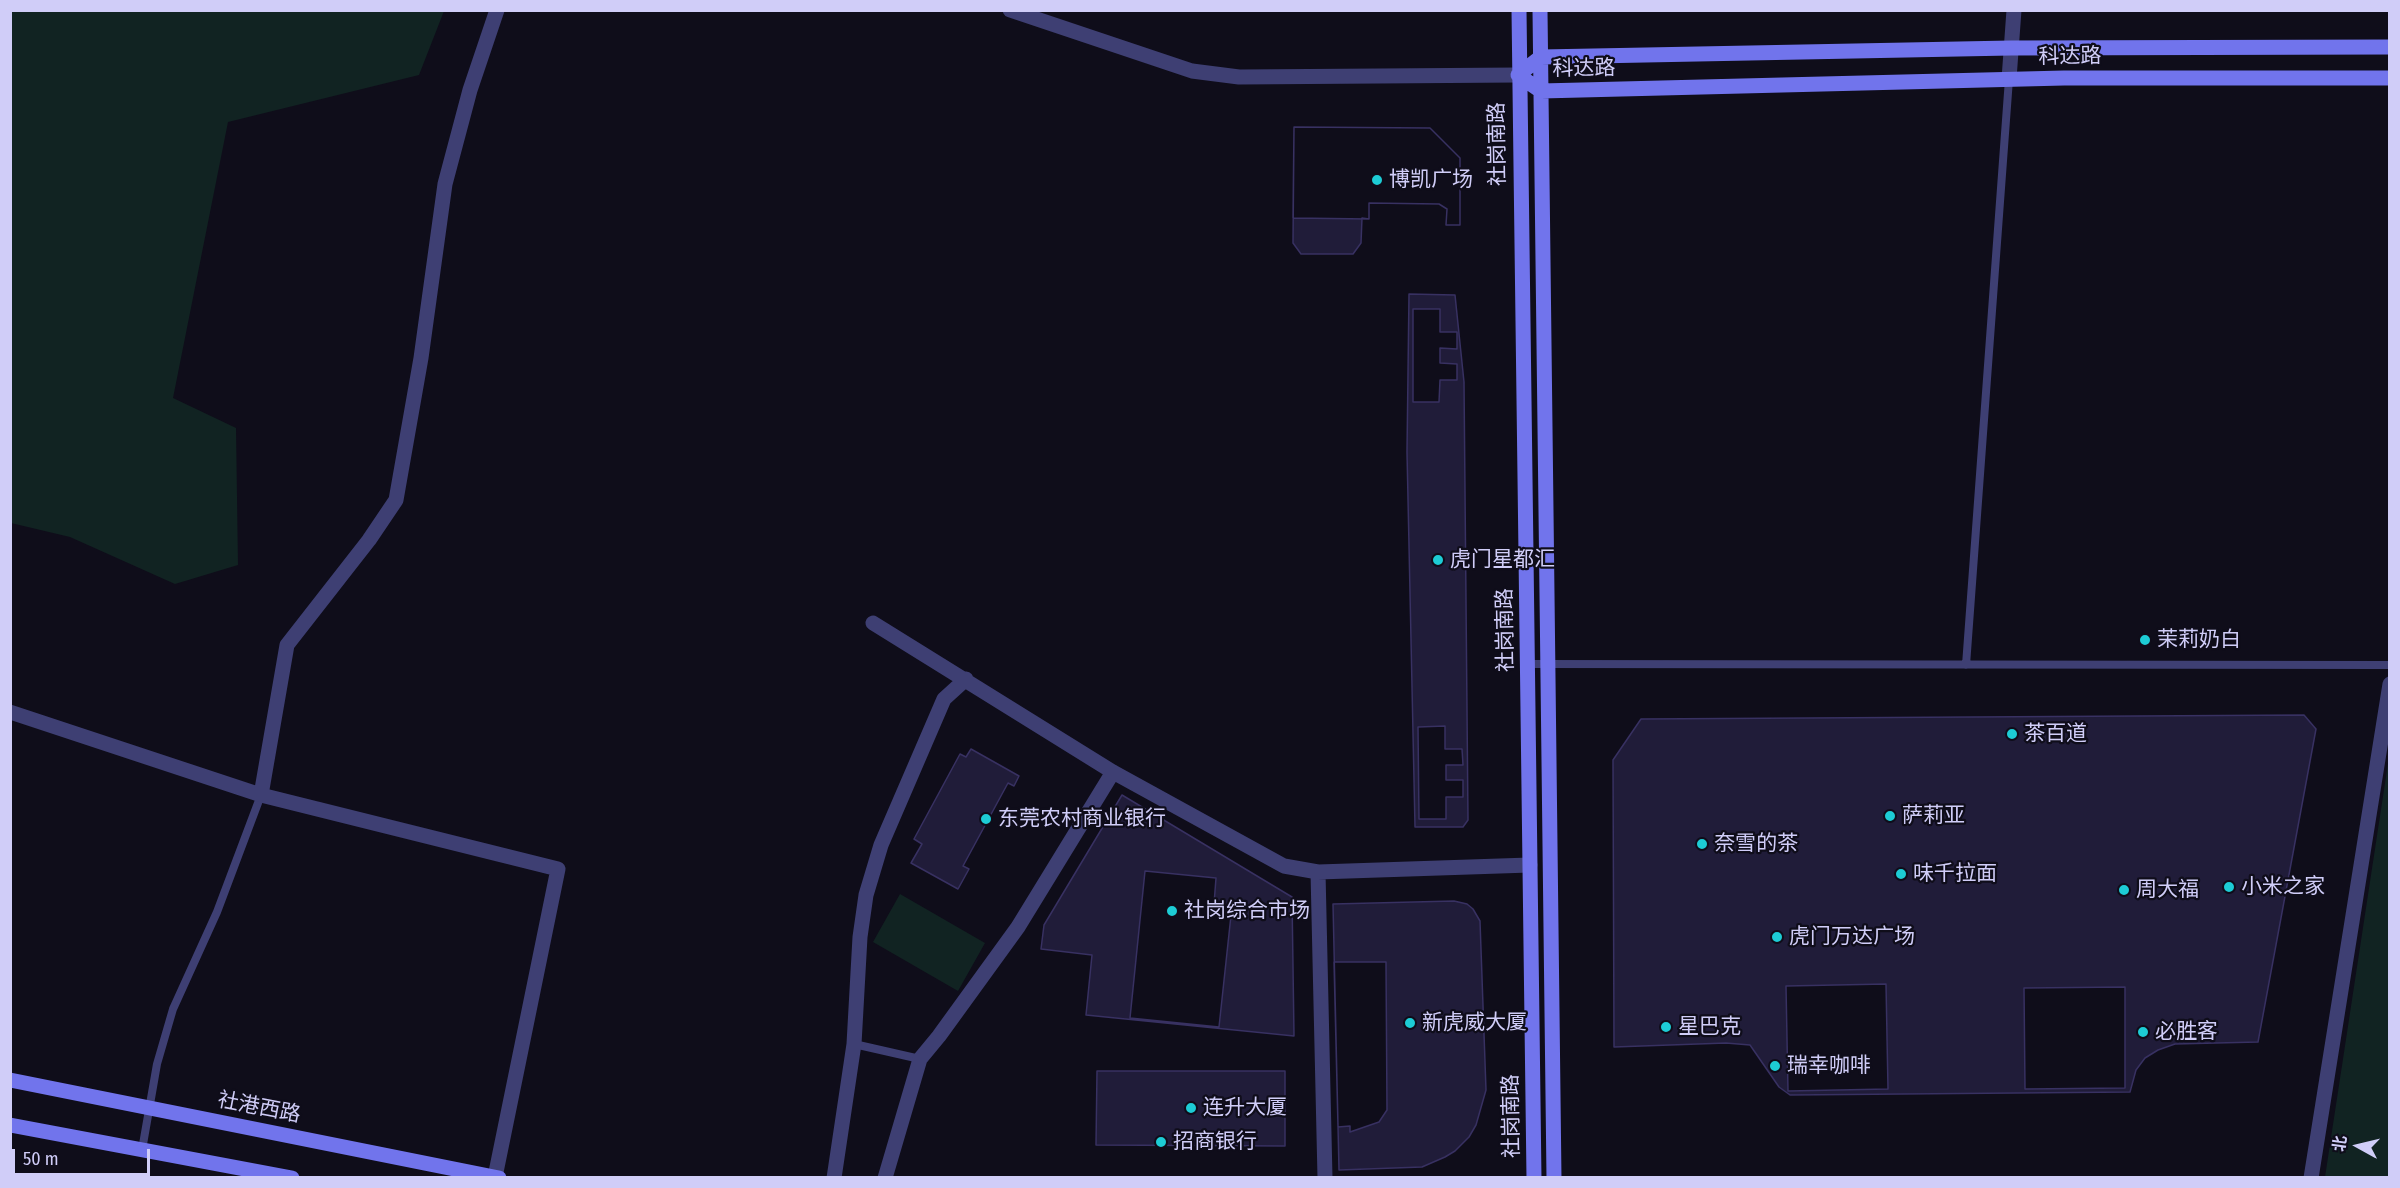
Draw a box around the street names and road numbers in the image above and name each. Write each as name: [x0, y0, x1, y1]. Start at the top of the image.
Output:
street label: 科达路: [2038, 44, 2102, 70]
street label: 科达路: [1552, 56, 1616, 82]
street label: 社岗南路: [1485, 102, 1511, 186]
street label: 社岗南路: [1493, 588, 1519, 672]
street label: 社岗南路: [1499, 1074, 1525, 1158]
street label: 社港西路: [215, 1088, 303, 1128]

